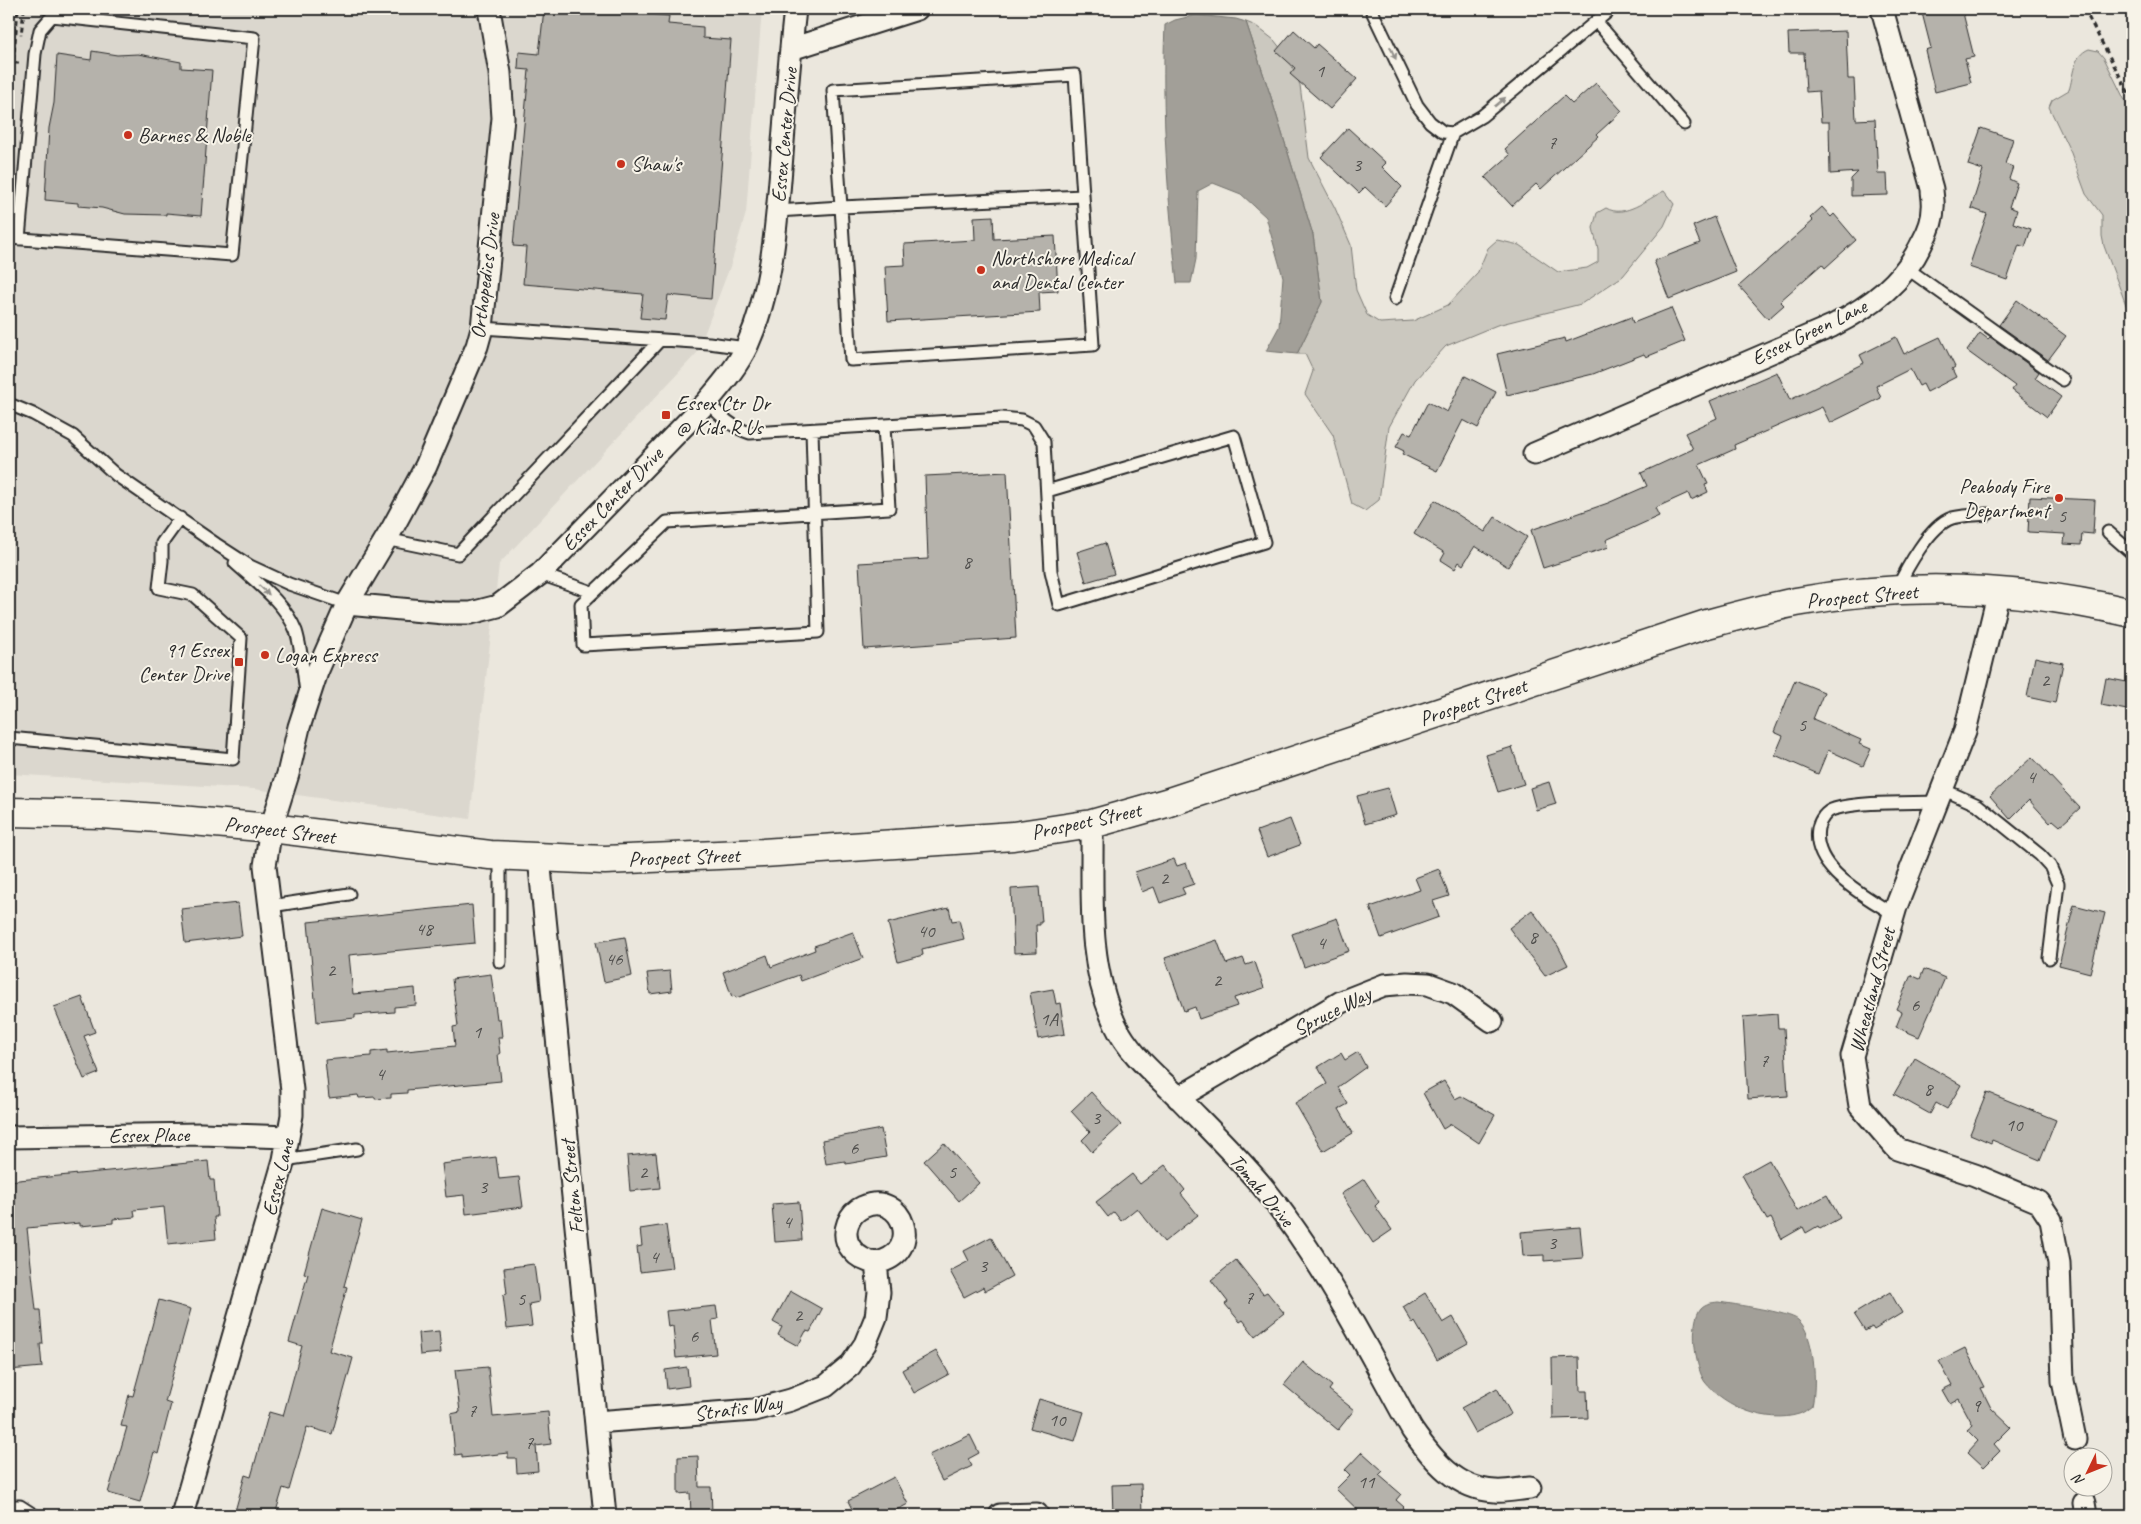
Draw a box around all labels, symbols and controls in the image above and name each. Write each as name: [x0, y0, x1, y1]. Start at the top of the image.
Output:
one-way arrow: [1389, 46, 1397, 60]
house number: 1: [1316, 59, 1326, 83]
street label: Essex Center Drive: [765, 66, 803, 203]
one-way arrow: [1493, 96, 1506, 107]
place label: Barnes & Noble: [138, 122, 252, 148]
marker: Barnes & Noble: [122, 129, 134, 141]
house number: 7: [1548, 131, 1558, 155]
place label: Shaw's: [631, 151, 683, 177]
house number: 3: [1353, 153, 1363, 177]
marker: Shaw's: [615, 158, 627, 170]
street label: Orthopedics Drive: [464, 211, 506, 340]
place label: Northshore Medical and Dental Center: [991, 245, 1136, 295]
marker: Northshore Medical and Dental Center: [975, 264, 987, 276]
street label: Essex Green Lane: [1747, 292, 1872, 371]
place label: Essex Ctr Dr @ Kids R Us: [676, 390, 771, 440]
marker: Essex Ctr Dr @ Kids R Us: [660, 409, 672, 421]
street label: Essex Center Drive: [556, 441, 669, 557]
place label: Peabody Fire Department: [1959, 473, 2052, 523]
marker: Peabody Fire Department: [2053, 492, 2065, 504]
house number: 5: [2058, 504, 2068, 528]
house number: 8: [963, 550, 974, 574]
street label: Prospect Street: [1805, 578, 1921, 614]
one-way arrow: [258, 584, 270, 596]
place label: 91 Essex Center Drive: [139, 637, 231, 687]
place label: Logan Express: [275, 642, 379, 668]
marker: Logan Express: [259, 649, 271, 661]
marker: 91 Essex Center Drive: [233, 656, 245, 668]
house number: 2: [2041, 668, 2051, 692]
street label: Prospect Street: [1416, 672, 1532, 732]
house number: 5: [1798, 713, 1808, 737]
house number: 4: [2027, 765, 2038, 789]
street label: Prospect Street: [1029, 796, 1145, 845]
street label: Prospect Street: [223, 810, 339, 850]
street label: Prospect Street: [628, 842, 742, 872]
house number: 2: [1160, 866, 1170, 890]
house number: 48: [415, 917, 435, 941]
house number: 40: [917, 919, 936, 943]
street label: Wheatland Street: [1843, 923, 1902, 1055]
house number: 8: [1529, 925, 1540, 949]
house number: 4: [1317, 931, 1328, 955]
house number: 46: [605, 947, 624, 971]
house number: 2: [327, 958, 337, 982]
house number: 2: [1213, 968, 1223, 992]
street label: Spruce Way: [1289, 979, 1377, 1042]
house number: 6: [1911, 993, 1921, 1017]
house number: 1A: [1040, 1007, 1060, 1031]
house number: 1: [473, 1020, 483, 1044]
house number: 7: [1760, 1049, 1770, 1073]
house number: 4: [376, 1062, 387, 1086]
house number: 8: [1924, 1077, 1935, 1101]
house number: 3: [1092, 1106, 1102, 1130]
house number: 10: [2005, 1113, 2024, 1137]
street label: Essex Place: [108, 1121, 191, 1149]
street label: Essex Lane: [256, 1135, 300, 1218]
street label: Felton Street: [554, 1136, 590, 1235]
house number: 6: [850, 1136, 860, 1160]
street label: Tomah Drive: [1224, 1148, 1301, 1233]
house number: 2: [639, 1160, 649, 1184]
house number: 5: [948, 1160, 958, 1184]
house number: 3: [479, 1175, 489, 1199]
house number: 4: [783, 1210, 794, 1234]
house number: 3: [1548, 1231, 1558, 1255]
house number: 4: [650, 1245, 661, 1269]
house number: 3: [979, 1254, 989, 1278]
house number: 7: [1245, 1286, 1255, 1310]
house number: 5: [517, 1287, 527, 1311]
house number: 2: [794, 1303, 804, 1327]
house number: 6: [690, 1324, 700, 1348]
street label: Stratis Way: [692, 1389, 785, 1427]
house number: 9: [1972, 1394, 1982, 1418]
house number: 7: [468, 1399, 478, 1423]
house number: 10: [1048, 1408, 1067, 1432]
house number: 7: [525, 1431, 535, 1455]
north arrow: [2064, 1446, 2114, 1496]
house number: 11: [1357, 1470, 1376, 1494]
text: N: [2068, 1470, 2088, 1489]

